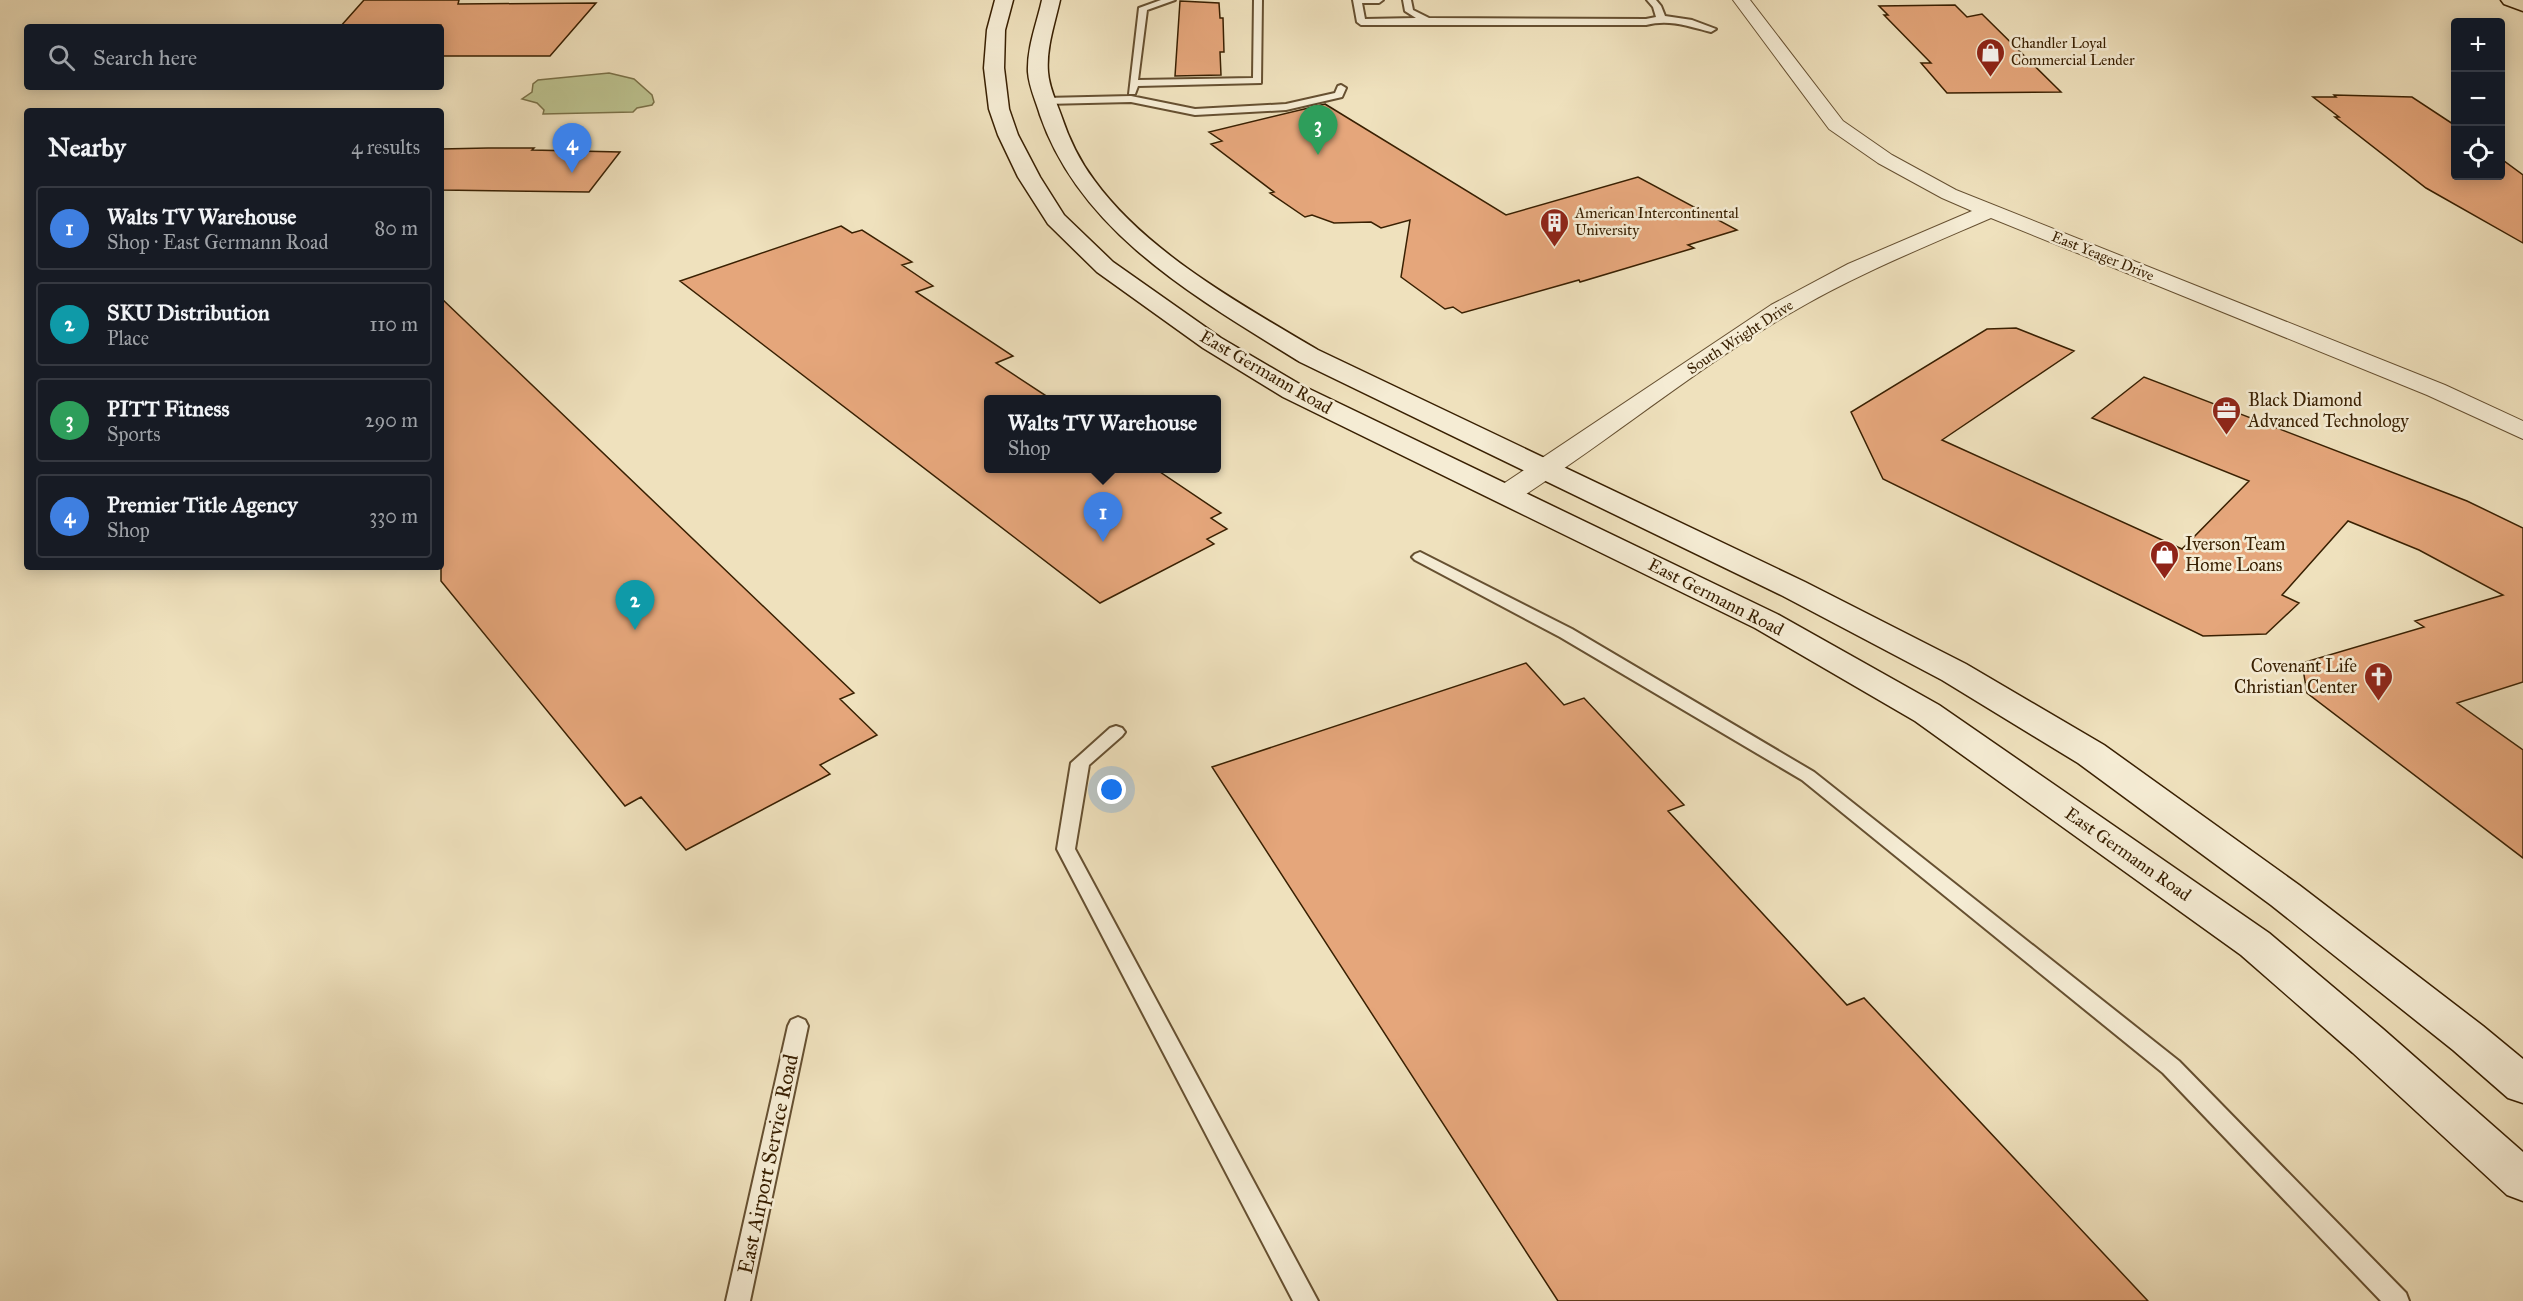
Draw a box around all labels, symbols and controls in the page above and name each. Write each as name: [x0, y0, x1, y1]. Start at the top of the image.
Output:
map controls: [2451, 18, 2505, 180]
button: +: [2451, 18, 2505, 72]
search box: [24, 24, 444, 90]
place label: Chandler Loyal Commercial Lender: [2011, 34, 2135, 69]
shop icon: Chandler Loyal Commercial Lender: [1974, 36, 2006, 78]
icon: search: [45, 41, 78, 74]
text: Search here: [93, 44, 197, 71]
button: −: [2451, 72, 2505, 126]
pin: 3: [1298, 106, 1338, 155]
pin: 4: [552, 124, 592, 173]
button: locate: [2451, 126, 2505, 180]
text: Nearby: [48, 131, 126, 163]
text: 4 results: [351, 135, 420, 159]
text: Walts TV Warehouse: [107, 203, 296, 230]
place label: American Intercontinental University: [1574, 204, 1740, 239]
building icon: American Intercontinental University: [1538, 206, 1570, 248]
text: 1: [66, 216, 73, 240]
text: 80 m: [375, 216, 418, 240]
street label: East Yeager Drive: [2049, 227, 2157, 285]
text: Shop · East Germann Road: [107, 230, 328, 254]
street label: South Wright Drive: [1684, 296, 1796, 378]
text: SKU Distribution: [107, 299, 270, 326]
text: 2: [65, 312, 74, 336]
text: 110 m: [370, 312, 418, 336]
street label: East Germann Road: [1196, 325, 1336, 419]
text: Place: [107, 326, 149, 350]
place label: Black Diamond Advanced Technology: [2247, 389, 2409, 433]
office icon: Black Diamond Advanced Technology: [2211, 394, 2243, 436]
text: PITT Fitness: [107, 395, 229, 422]
popup: [984, 395, 1221, 473]
text: 3: [66, 408, 74, 432]
text: 290 m: [365, 408, 418, 432]
text: Walts TV Warehouse: [1008, 409, 1197, 436]
text: Sports: [107, 422, 161, 446]
text: Shop: [1008, 436, 1051, 460]
text: Premier Title Agency: [107, 491, 298, 518]
pin: 1: [1084, 492, 1122, 542]
text: 4: [64, 504, 75, 528]
text: 330 m: [369, 504, 418, 528]
text: Shop: [107, 518, 150, 542]
place label: Iverson Team Home Loans: [2185, 533, 2285, 576]
shop icon: Iverson Team Home Loans: [2148, 538, 2180, 580]
street label: East Germann Road: [1645, 553, 1787, 641]
pin: 2: [616, 580, 654, 630]
place label: Covenant Life Christian Center: [2234, 655, 2357, 698]
church icon: Covenant Life Christian Center: [2362, 660, 2394, 702]
your location: [1097, 775, 1126, 804]
street label: East Germann Road: [2061, 802, 2195, 906]
street label: East Airport Service Road: [732, 1051, 804, 1276]

